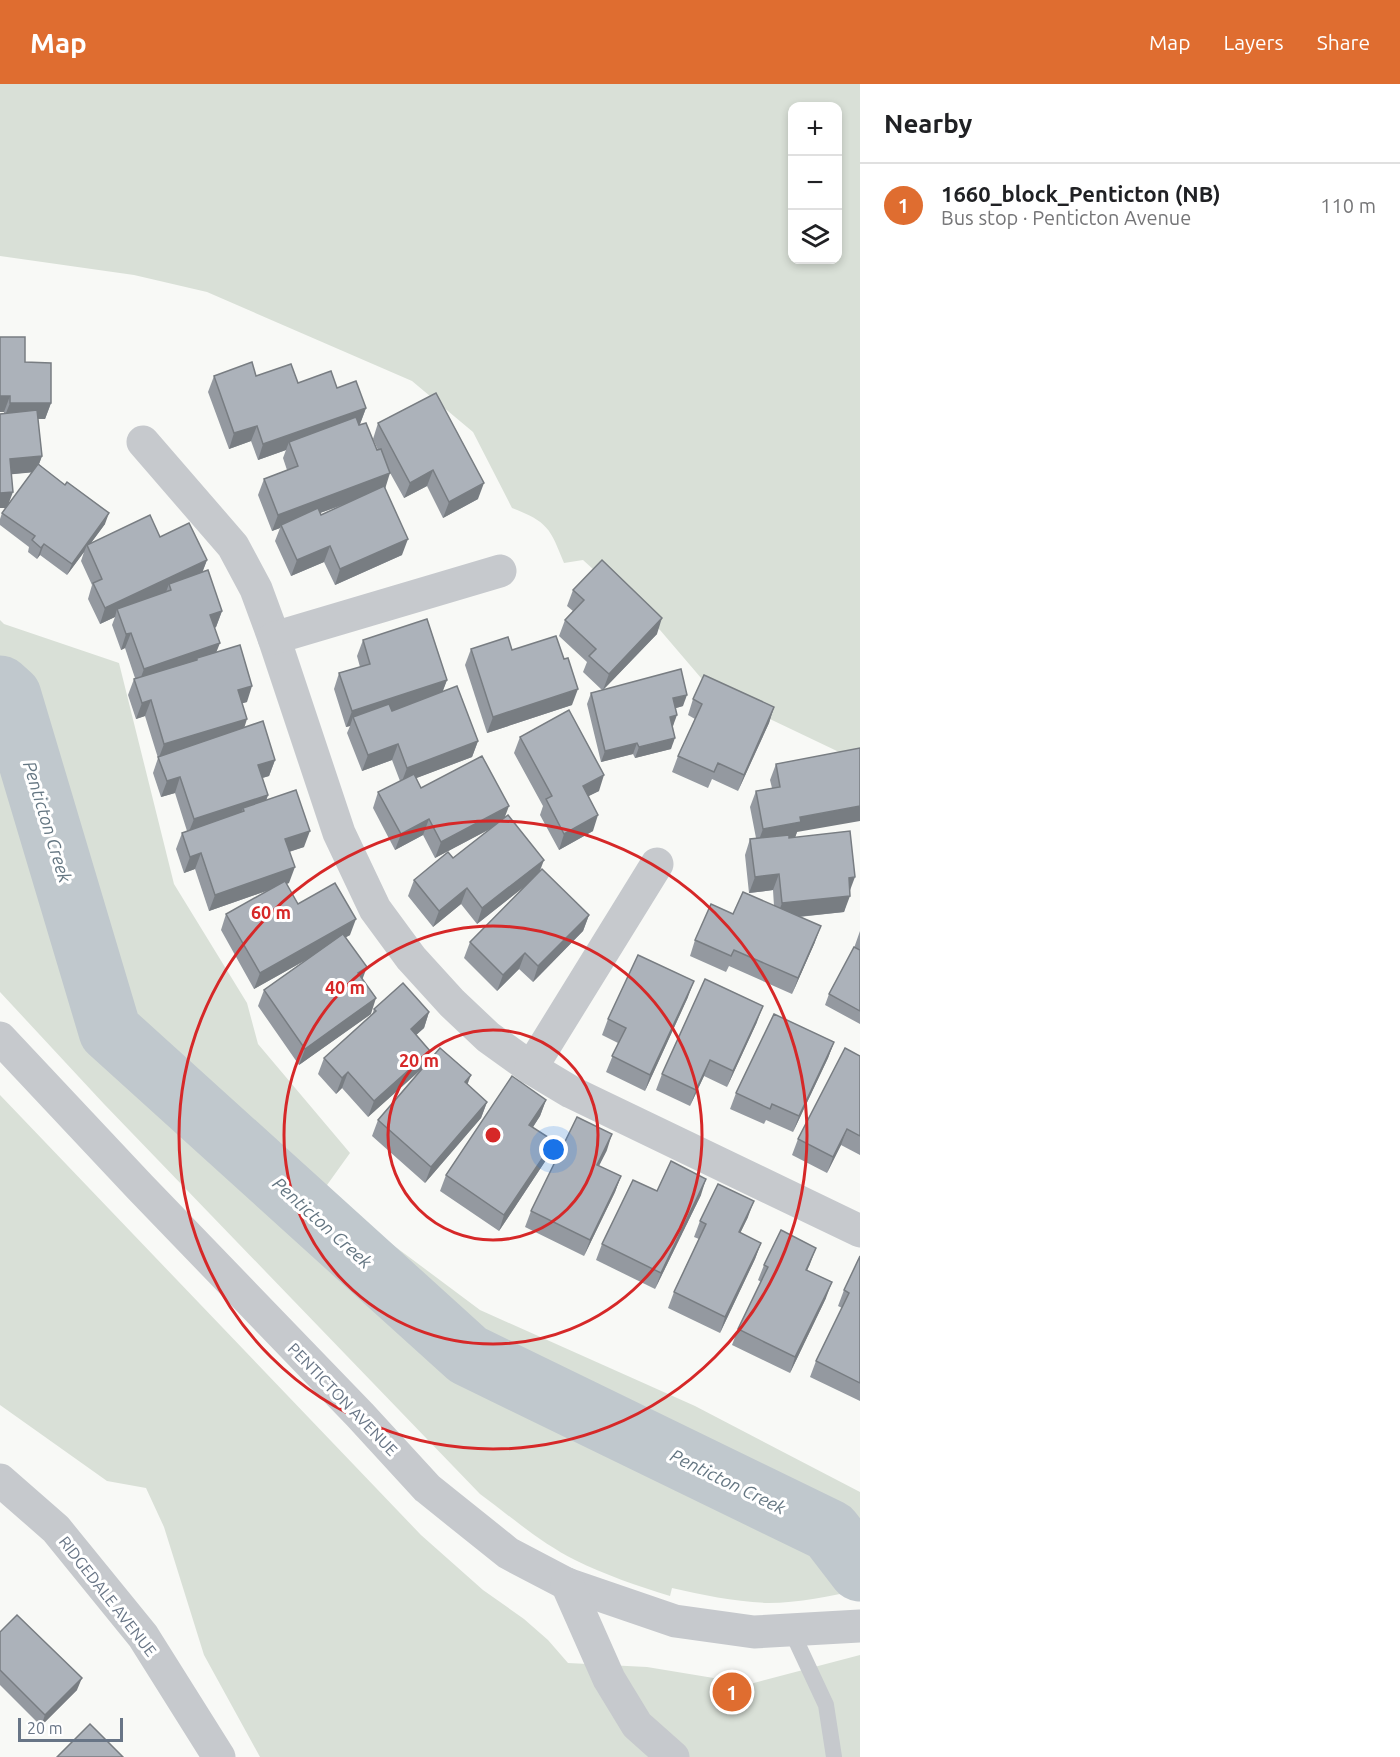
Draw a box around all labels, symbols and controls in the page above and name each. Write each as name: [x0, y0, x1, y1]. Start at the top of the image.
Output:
text: Map: [30, 27, 87, 58]
text: Map: [1149, 30, 1190, 54]
text: Layers: [1223, 30, 1284, 54]
text: Share: [1317, 30, 1370, 54]
map controls: [788, 102, 842, 264]
button: +: [788, 102, 842, 156]
text: Nearby: [884, 109, 972, 138]
button: −: [788, 156, 842, 210]
text: 1660_block_Penticton (NB): [941, 181, 1221, 206]
text: 1: [898, 194, 909, 217]
text: 110 m: [1320, 194, 1376, 217]
text: Bus stop · Penticton Avenue: [941, 206, 1191, 229]
button: layers: [788, 210, 842, 264]
water label: Penticton Creek: [20, 759, 76, 886]
text: 60 m: [251, 902, 291, 922]
text: 40 m: [325, 977, 365, 997]
text: 20 m: [399, 1050, 439, 1070]
centre of rings: [483, 1125, 503, 1145]
your location: [539, 1135, 568, 1164]
water label: Penticton Creek: [269, 1173, 377, 1272]
street label: PENTICTON AVENUE: [285, 1339, 401, 1459]
water label: Penticton Creek: [667, 1445, 790, 1518]
street label: RIDGEDALE AVENUE: [56, 1532, 160, 1660]
pin: 1: [712, 1670, 752, 1714]
scale bar: [18, 1715, 123, 1742]
text: 20 m: [27, 1719, 63, 1737]

